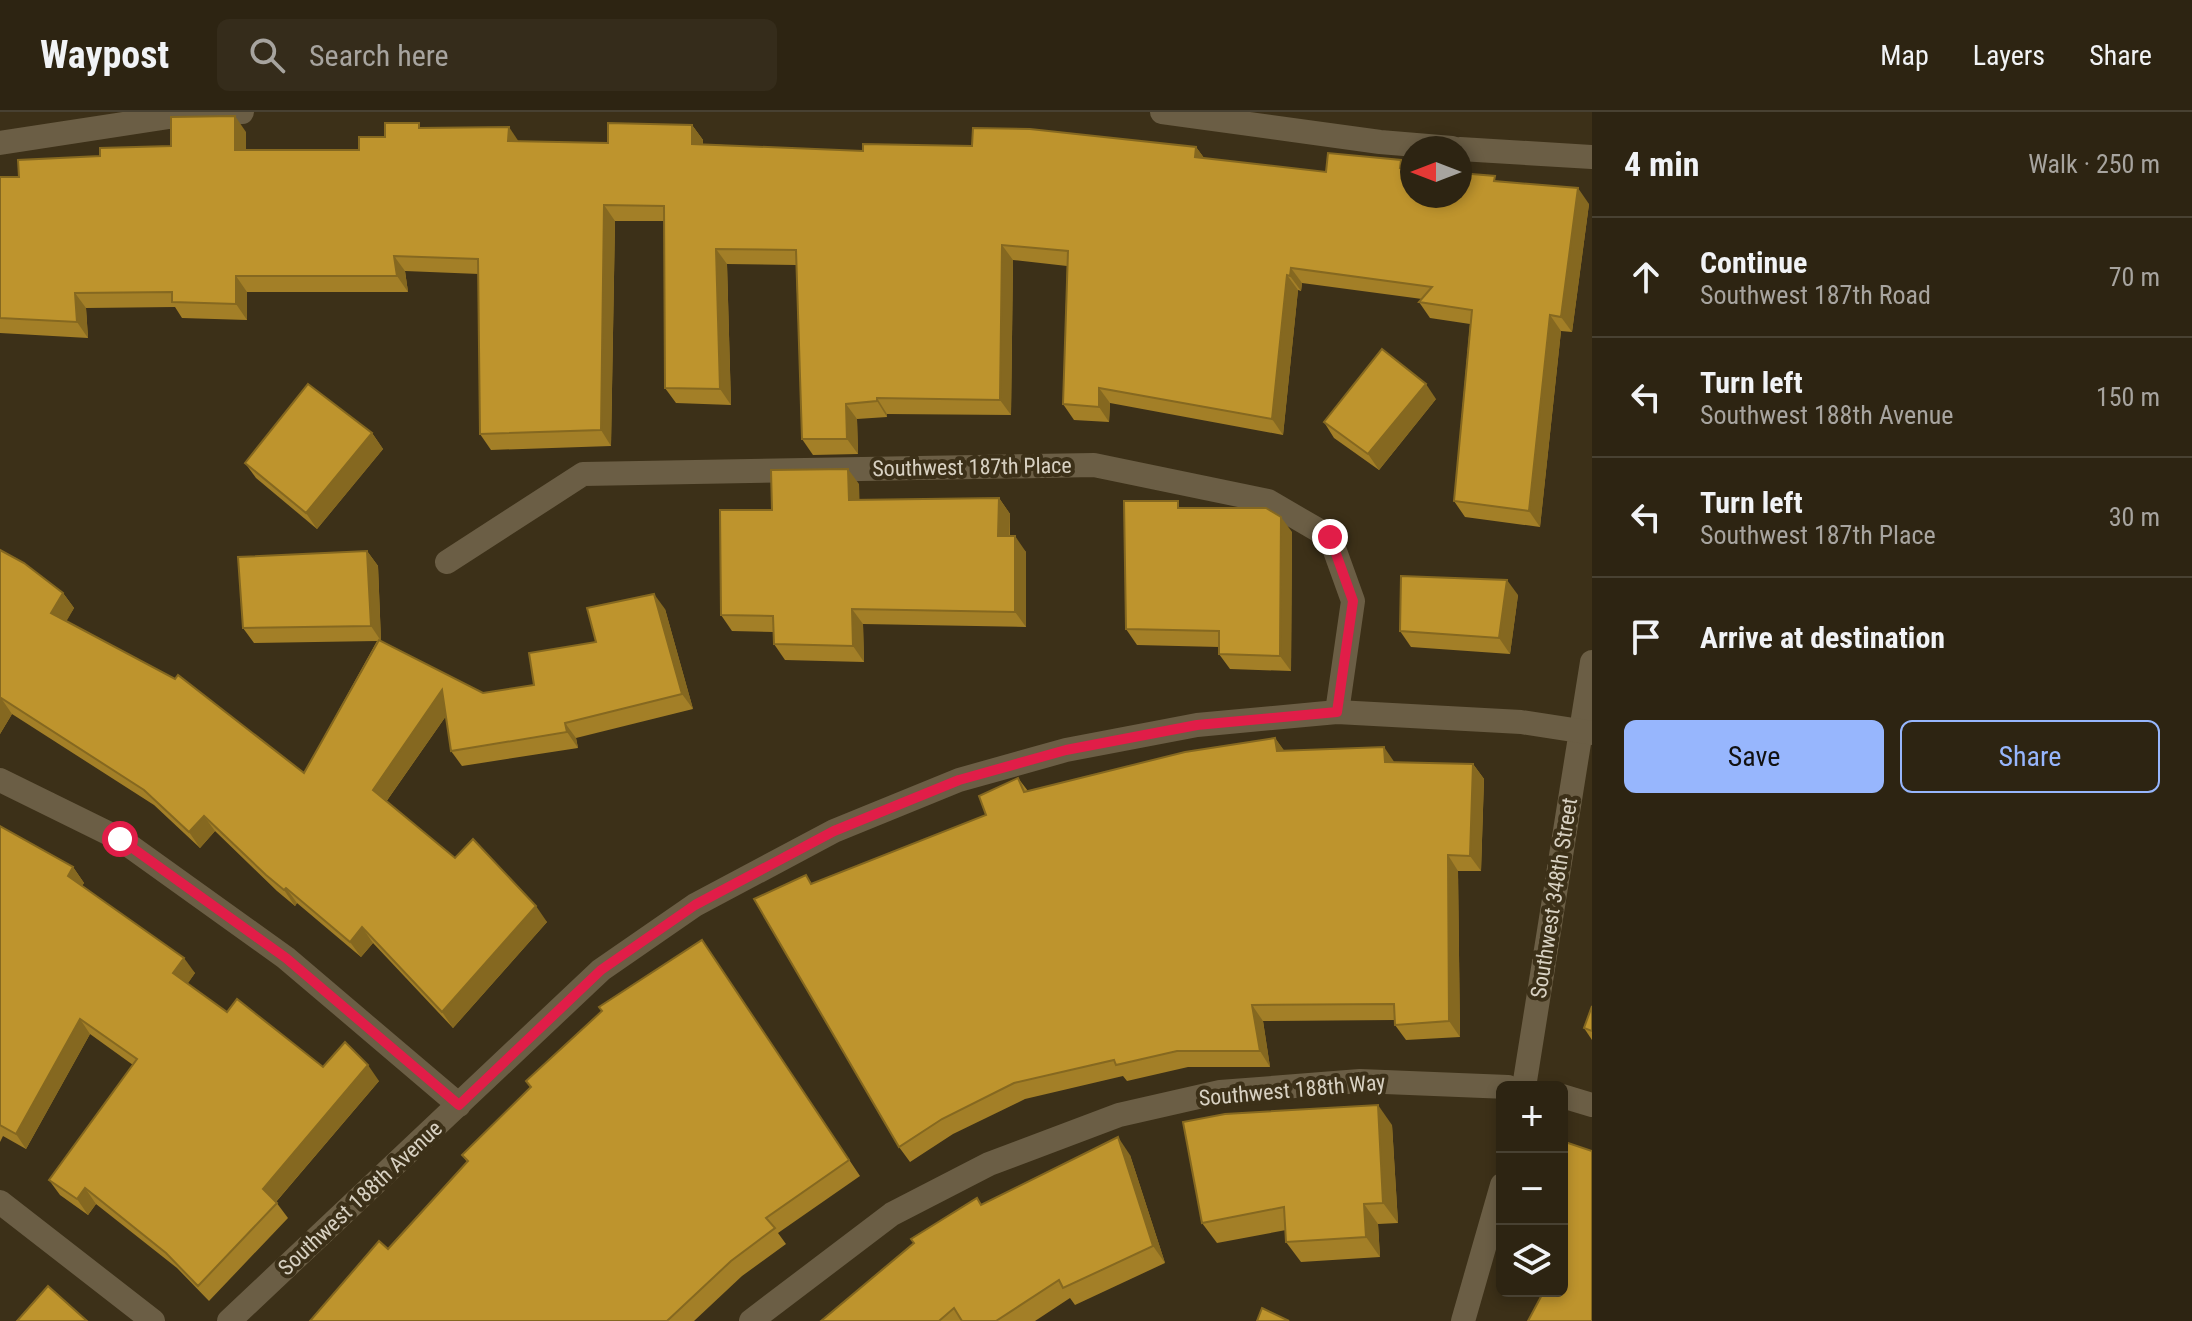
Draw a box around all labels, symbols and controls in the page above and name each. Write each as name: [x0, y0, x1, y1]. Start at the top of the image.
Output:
search box: [217, 19, 777, 91]
text: Waypost: [40, 33, 169, 77]
icon: search: [245, 33, 289, 77]
text: Search here: [309, 38, 449, 73]
text: Map: [1880, 39, 1929, 72]
text: Layers: [1973, 39, 2045, 72]
text: Share: [2089, 39, 2152, 72]
north arrow: [1400, 136, 1472, 208]
text: 4 min: [1624, 144, 1700, 184]
text: Walk · 250 m: [2028, 149, 2160, 179]
text: Continue: [1700, 245, 1807, 280]
icon: ahead: [1624, 255, 1668, 299]
text: 70 m: [2109, 262, 2160, 292]
text: Southwest 187th Road: [1700, 280, 1931, 310]
text: Turn left: [1700, 365, 1803, 400]
icon: left: [1624, 375, 1668, 419]
text: 150 m: [2096, 382, 2160, 412]
text: Southwest 188th Avenue: [1700, 400, 1954, 430]
street label: Southwest 187th Place: [872, 453, 1072, 481]
text: Turn left: [1700, 485, 1803, 520]
icon: left: [1624, 495, 1668, 539]
text: 30 m: [2109, 502, 2160, 532]
route end: [1312, 519, 1348, 555]
text: Southwest 187th Place: [1700, 520, 1936, 550]
icon: arrive: [1624, 615, 1668, 659]
text: Arrive at destination: [1700, 620, 1945, 655]
button: Save: [1624, 720, 1884, 793]
button: Share: [1900, 720, 2160, 793]
street label: Southwest 348th Street: [1526, 796, 1582, 1000]
route start: [102, 821, 138, 857]
street label: Southwest 188th Way: [1198, 1069, 1386, 1111]
map controls: [1496, 1081, 1568, 1297]
button: +: [1496, 1081, 1568, 1153]
street label: Southwest 188th Avenue: [273, 1116, 447, 1280]
button: −: [1496, 1153, 1568, 1225]
button: layers: [1496, 1225, 1568, 1297]

